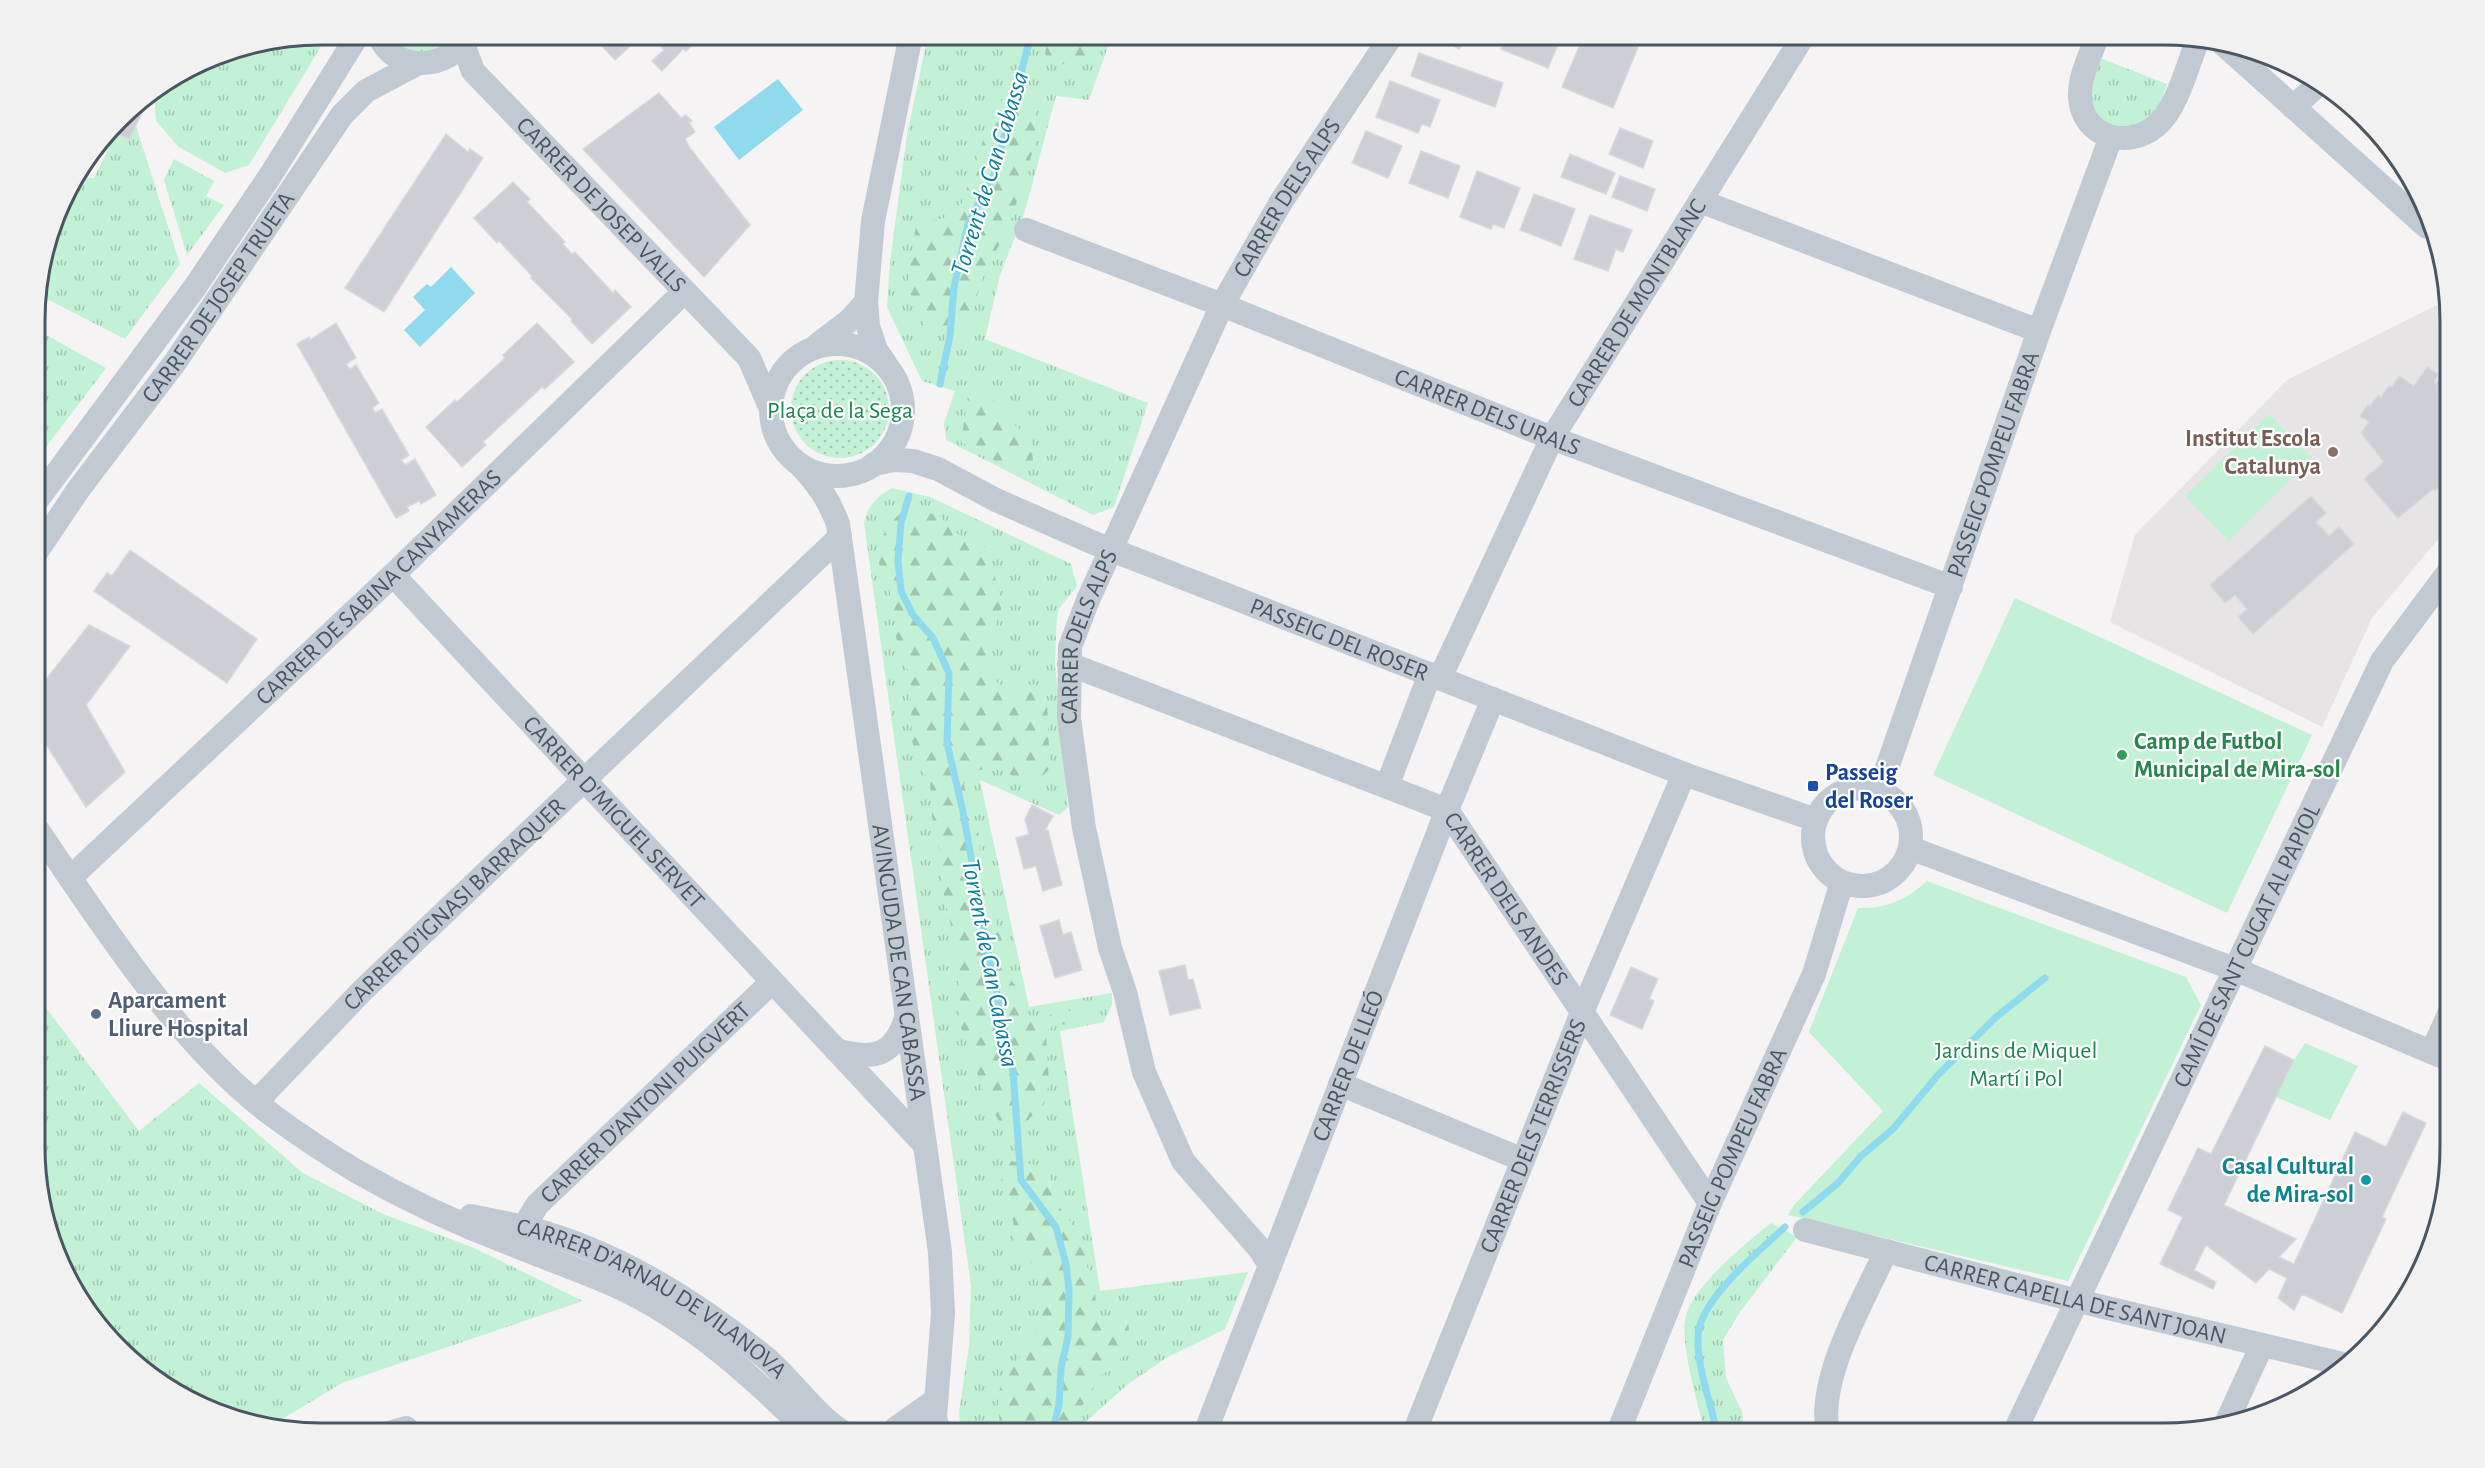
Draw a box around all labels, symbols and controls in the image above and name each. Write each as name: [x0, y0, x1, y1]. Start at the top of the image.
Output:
water label: Torrent de Can Cabassa: [947, 68, 1033, 278]
street label: CARRER DE JOSEP VALLS: [511, 113, 690, 297]
street label: CARRER DELS ALPS: [1229, 115, 1346, 282]
street label: CARRER DE JOSEP TRUETA: [138, 188, 300, 408]
street label: CARRER DE MONTBLANC: [1563, 195, 1711, 412]
street label: PASSEIG POMPEU FABRA: [1943, 348, 2044, 581]
street label: CARRER DELS URALS: [1391, 365, 1583, 460]
park label: Plaça de la Sega: [767, 399, 913, 423]
place label: Institut Escola Catalunya: [2185, 427, 2321, 479]
marker: Institut Escola Catalunya: [2326, 445, 2340, 459]
street label: CARRER DE SABINA CANYAMERAS: [252, 466, 506, 710]
street label: CARRER DELS ALPS: [1057, 546, 1122, 726]
street label: PASSEIG DEL ROSER: [1246, 594, 1432, 686]
street label: CARRER D'MIGUEL SERVET: [518, 712, 709, 914]
place label: Camp de Futbol Municipal de Mira-sol: [2134, 730, 2341, 782]
marker: Camp de Futbol Municipal de Mira-sol: [2115, 748, 2129, 762]
place label: Passeig del Roser: [1825, 761, 1914, 813]
marker: Passeig del Roser: [1806, 779, 1820, 793]
street label: CARRER D'IGNASI BARRAQUER: [339, 794, 570, 1015]
street label: CAMÍ DE SANT CUGAT AL PAPIOL: [2170, 801, 2325, 1091]
street label: CARRER DELS ANDES: [1439, 808, 1572, 990]
street label: AVINGUDA DE CAN CABASSA: [867, 823, 930, 1103]
water label: Torrent de Can Cabassa: [957, 857, 1023, 1070]
street label: CARRER DE LLEÓ: [1309, 987, 1389, 1145]
place label: Aparcament Lliure Hospital: [108, 989, 249, 1041]
street label: CARRER D'ANTONI PUIGVERT: [536, 998, 756, 1208]
marker: Aparcament Lliure Hospital: [89, 1007, 103, 1021]
street label: CARRER DELS TERRISSERS: [1476, 1016, 1591, 1257]
park label: Jardins de Miquel Martí i Pol: [1935, 1039, 2097, 1091]
street label: PASSEIG POMPEU FABRA: [1674, 1045, 1792, 1271]
place label: Casal Cultural de Mira-sol: [2222, 1155, 2354, 1207]
marker: Casal Cultural de Mira-sol: [2359, 1173, 2373, 1187]
street label: CARRER D'ARNAU DE VILANOVA: [514, 1215, 791, 1383]
street label: CARRER CAPELLA DE SANT JOAN: [1922, 1251, 2229, 1349]

